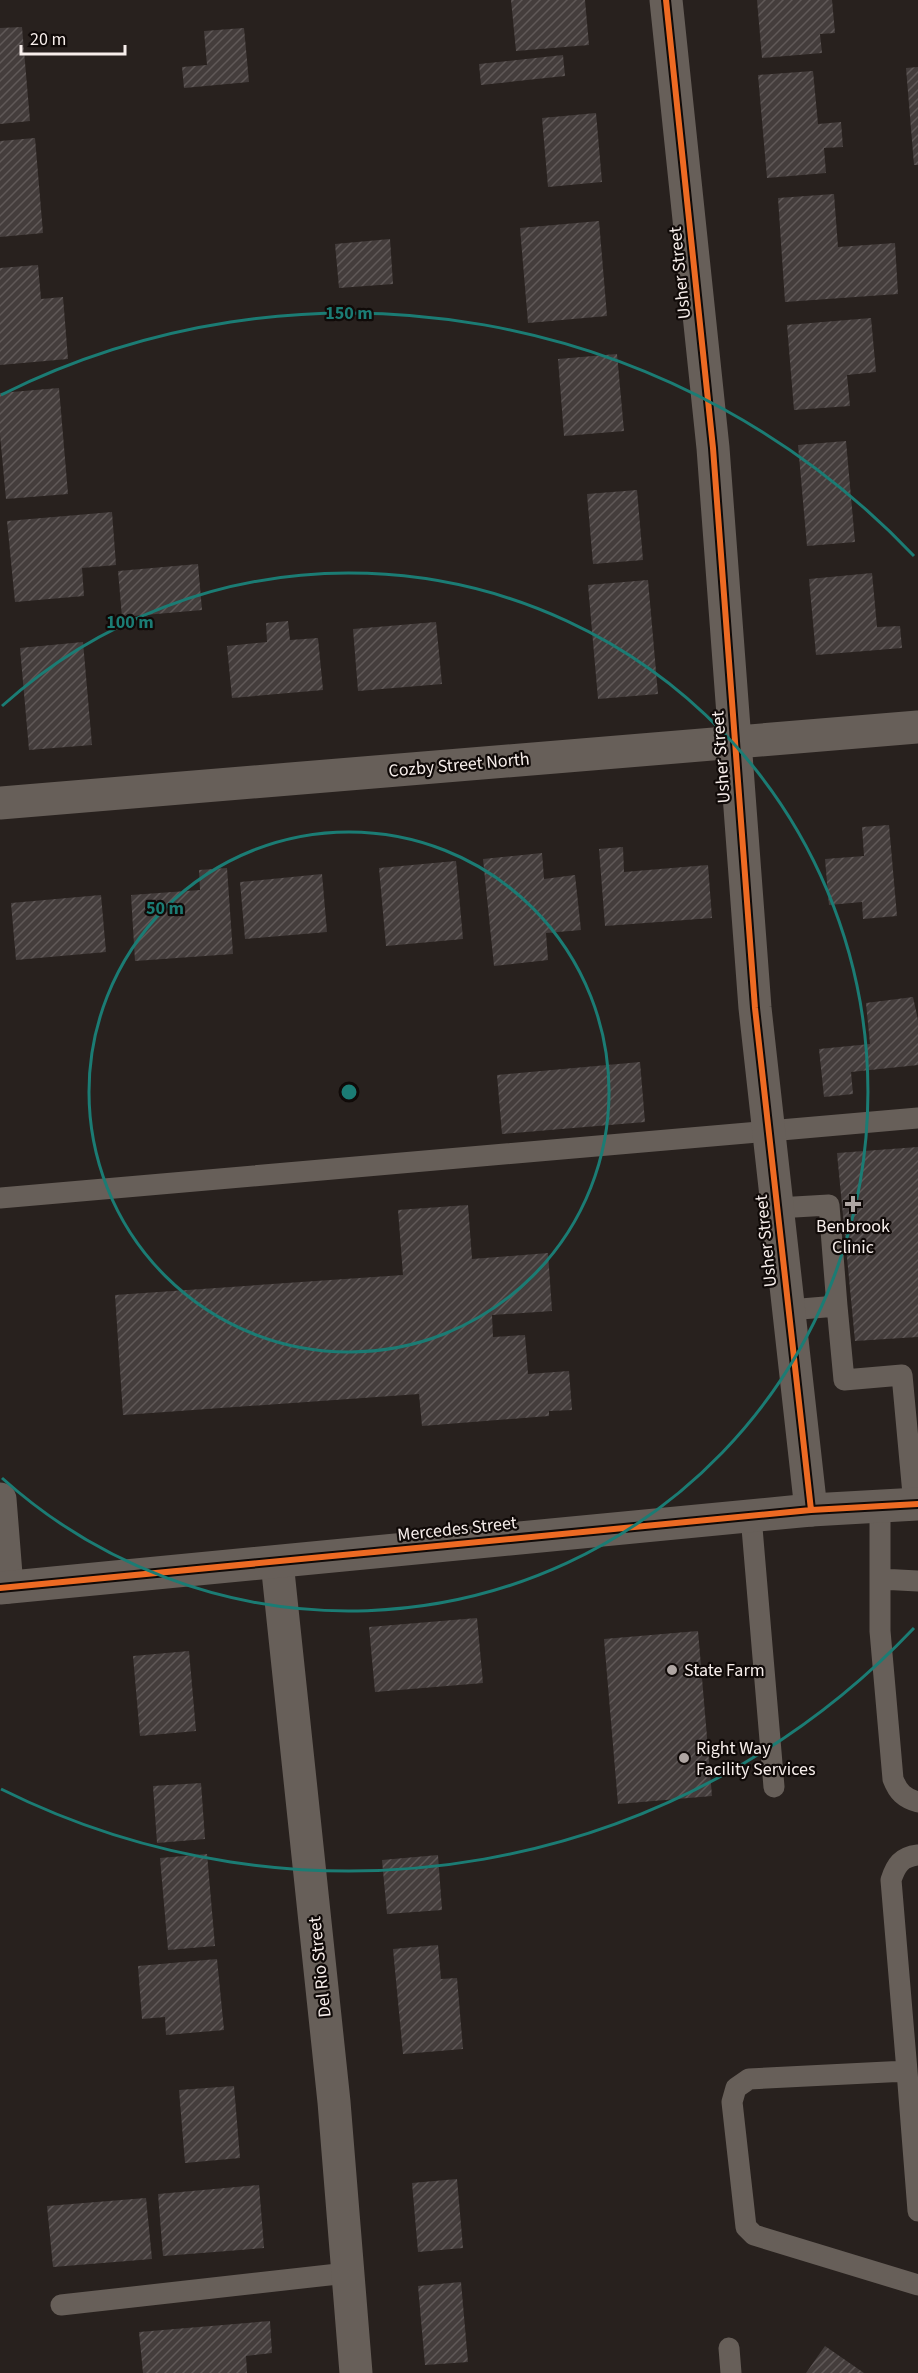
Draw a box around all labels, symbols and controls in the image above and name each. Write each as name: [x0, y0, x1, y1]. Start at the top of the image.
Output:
scale bar: [21, 18, 124, 56]
text: 20 m: [30, 27, 66, 52]
street label: Usher Street: [663, 226, 697, 320]
text: 150 m: [325, 301, 373, 326]
text: 100 m: [106, 610, 154, 635]
street label: Usher Street: [705, 710, 737, 804]
street label: Cozby Street North: [387, 746, 531, 784]
text: 50 m: [146, 896, 184, 921]
centre of rings: [339, 1082, 359, 1102]
street label: Usher Street: [749, 1194, 783, 1288]
marker: Benbrook Clinic: [844, 1195, 862, 1213]
place label: Benbrook Clinic: [816, 1214, 890, 1260]
street label: Mercedes Street: [396, 1510, 518, 1548]
place label: State Farm: [684, 1658, 765, 1683]
marker: State Farm: [665, 1663, 679, 1677]
place label: Right Way Facility Services: [696, 1736, 815, 1782]
marker: Right Way Facility Services: [677, 1751, 691, 1765]
street label: Del Rio Street: [302, 1915, 338, 2019]

